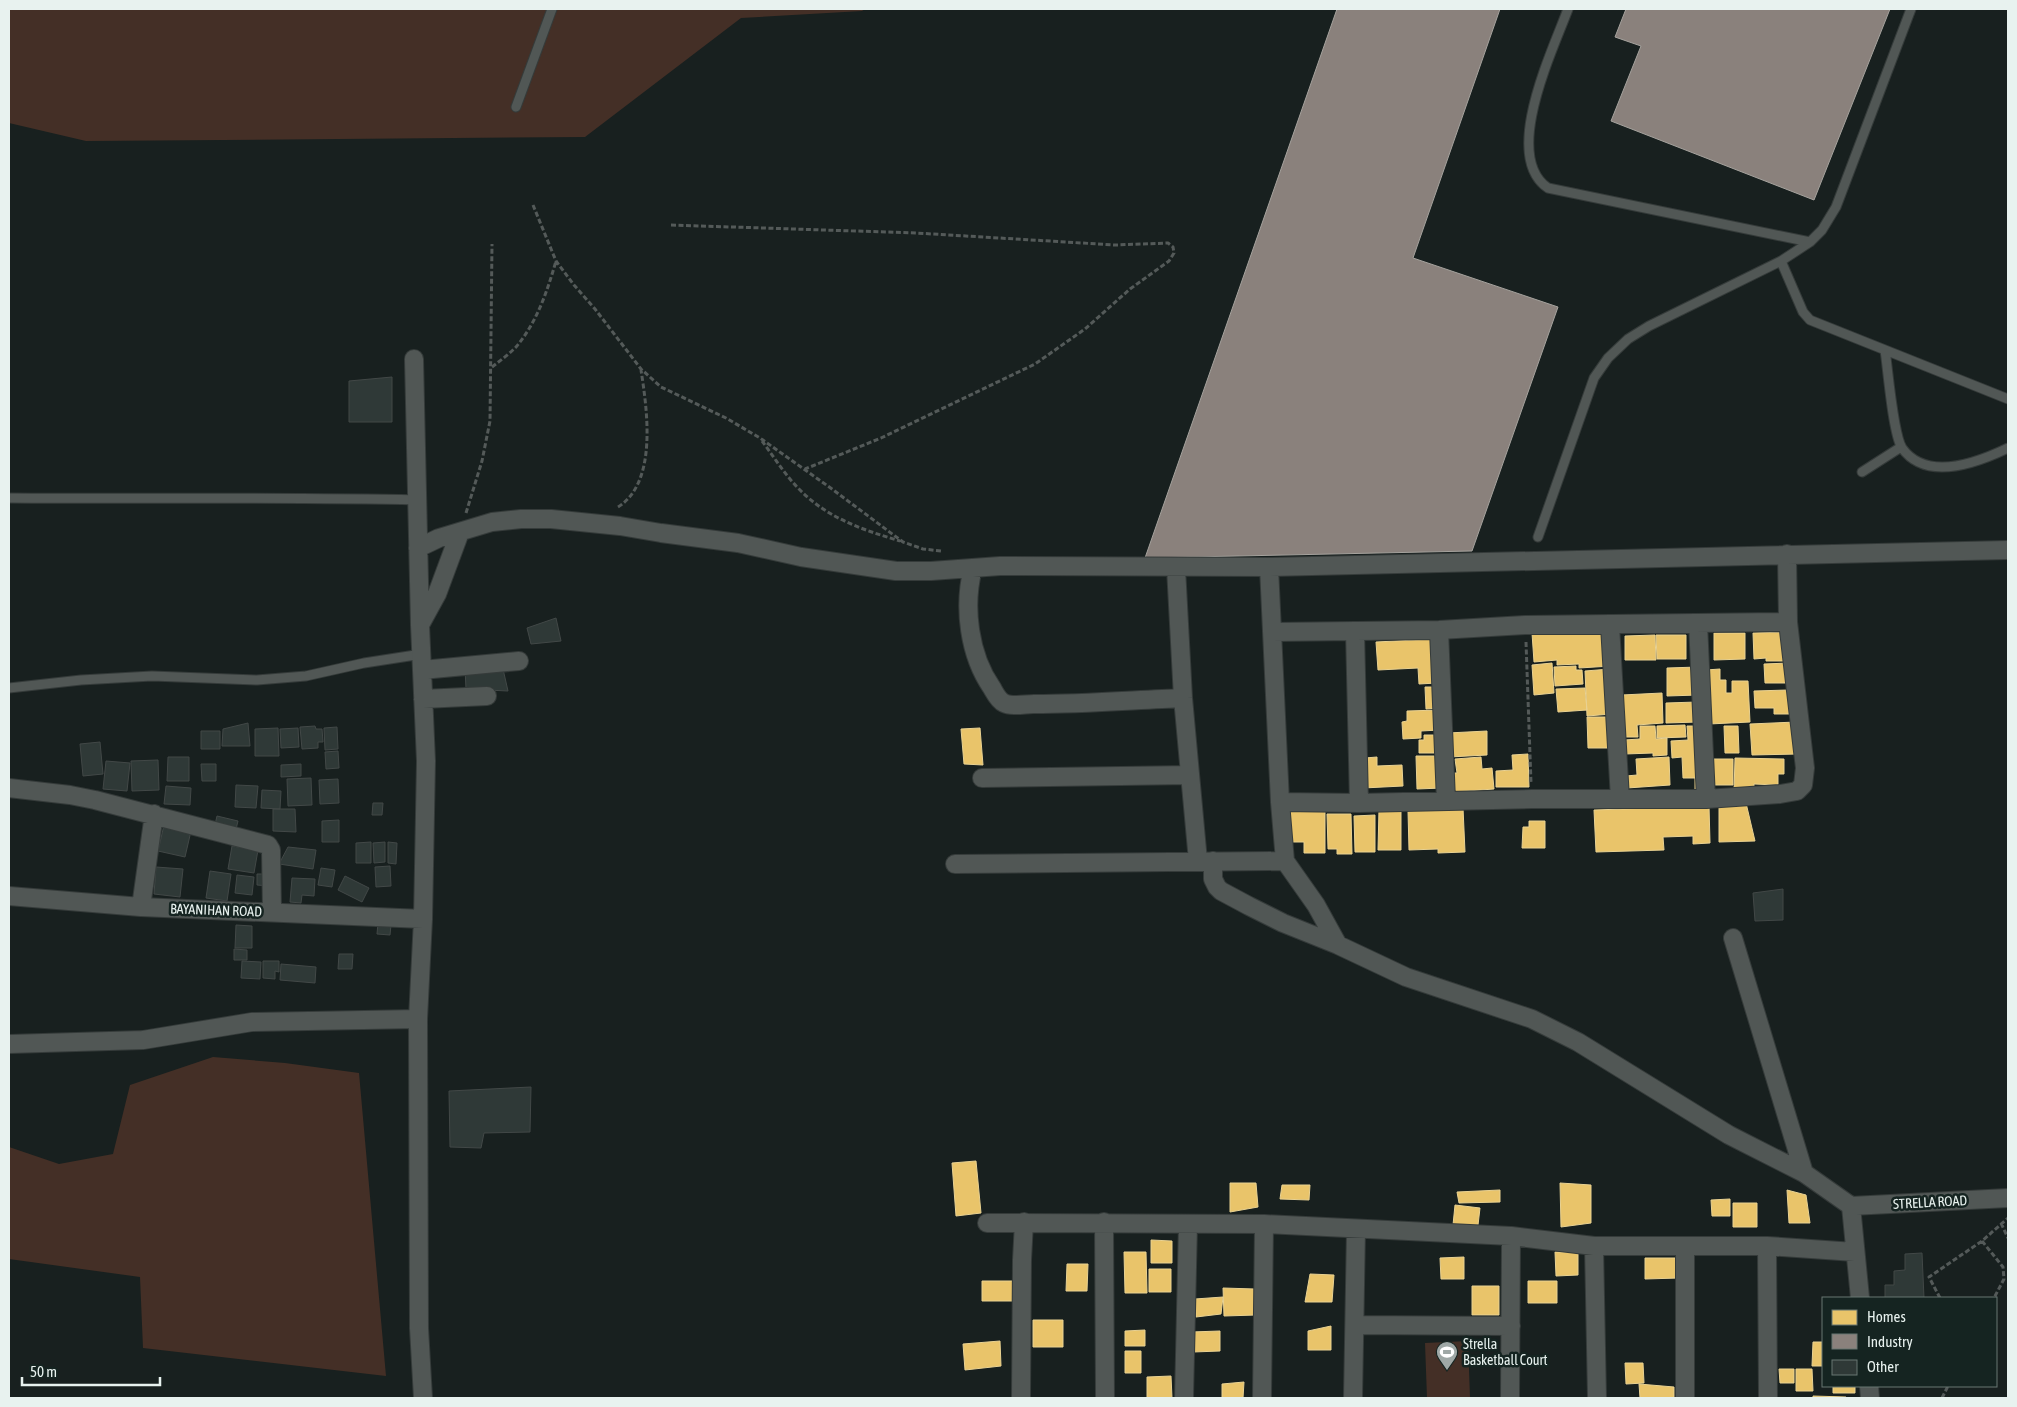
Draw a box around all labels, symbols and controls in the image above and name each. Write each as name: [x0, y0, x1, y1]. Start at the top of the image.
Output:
street label: BAYANIHAN ROAD: [170, 900, 262, 920]
street label: STRELLA ROAD: [1892, 1192, 1968, 1212]
legend: [1822, 1297, 1997, 1387]
text: Homes: [1867, 1308, 1906, 1325]
text: Industry: [1867, 1333, 1913, 1350]
place label: Strella Basketball Court: [1463, 1336, 1548, 1368]
sports icon: Strella Basketball Court: [1435, 1340, 1459, 1371]
scale bar: [22, 1354, 160, 1386]
text: Other: [1867, 1358, 1899, 1375]
text: 50 m: [30, 1363, 57, 1380]

